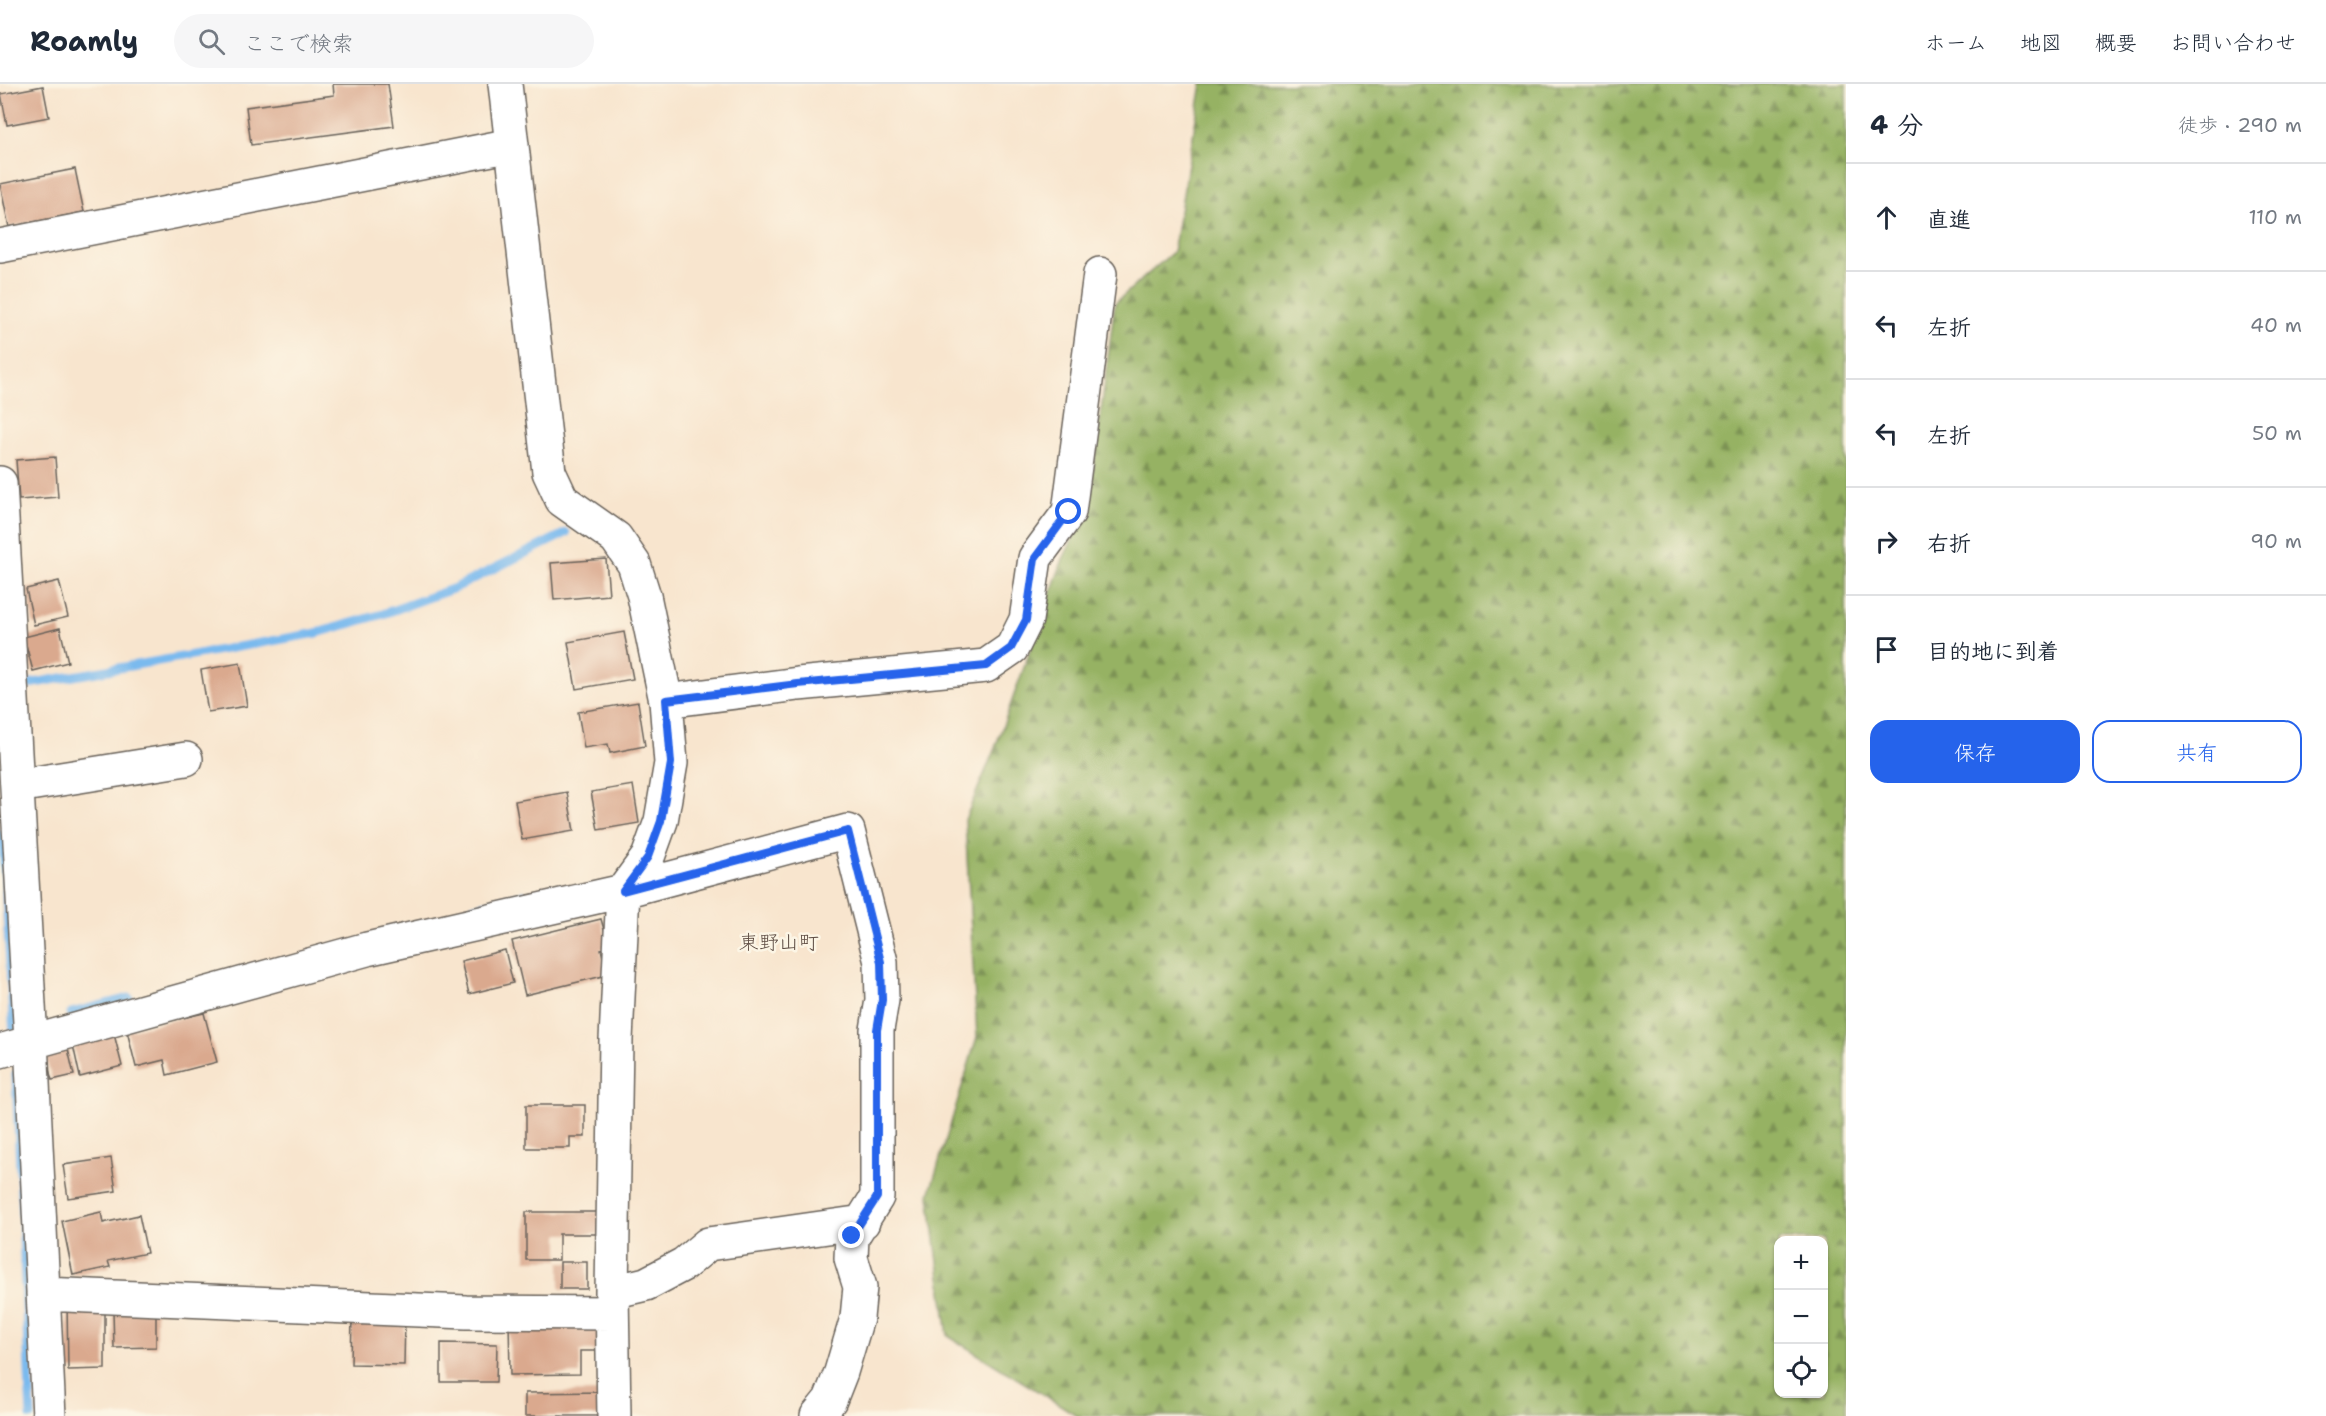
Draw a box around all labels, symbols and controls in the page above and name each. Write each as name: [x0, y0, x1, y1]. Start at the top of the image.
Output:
search box: [174, 14, 594, 68]
text: Roamly: [30, 22, 138, 60]
icon: search: [195, 25, 228, 58]
text: ここで検索: [243, 29, 353, 58]
text: ホーム: [1925, 29, 1987, 57]
text: 地図: [2020, 29, 2062, 57]
text: 概要: [2095, 29, 2137, 57]
text: お問い合わせ: [2170, 29, 2296, 57]
text: 4 分: [1870, 107, 1923, 142]
text: 徒歩 · 290 m: [2178, 112, 2302, 138]
icon: ahead: [1870, 201, 1903, 234]
text: 110 m: [2248, 204, 2302, 230]
text: 直進: [1927, 205, 1971, 234]
icon: left: [1870, 309, 1903, 342]
text: 40 m: [2250, 312, 2302, 338]
text: 左折: [1927, 313, 1971, 342]
icon: left: [1870, 417, 1903, 450]
text: 50 m: [2252, 420, 2302, 446]
text: 左折: [1927, 421, 1971, 450]
route start: [1055, 498, 1081, 524]
icon: right: [1870, 525, 1903, 558]
text: 90 m: [2250, 528, 2302, 554]
text: 右折: [1927, 529, 1971, 558]
icon: arrive: [1870, 633, 1903, 666]
text: 目的地に到着: [1927, 637, 2059, 666]
button: 保存: [1870, 720, 2080, 783]
button: 共有: [2092, 720, 2302, 783]
district label: 東野山町: [739, 929, 819, 955]
route end: [838, 1222, 864, 1248]
map controls: [1774, 1236, 1828, 1398]
button: +: [1774, 1236, 1828, 1290]
button: −: [1774, 1290, 1828, 1344]
button: locate: [1774, 1344, 1828, 1398]

